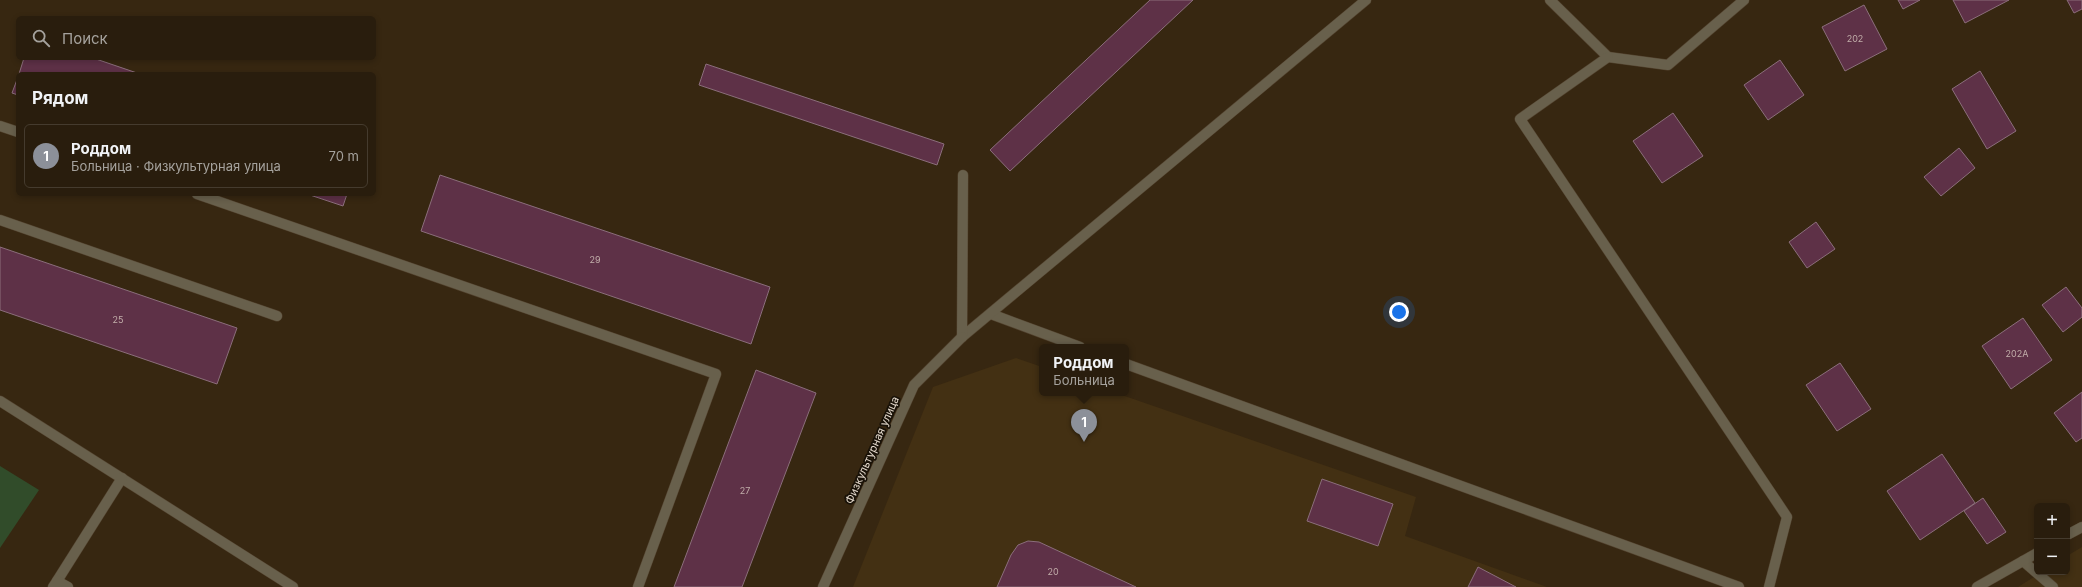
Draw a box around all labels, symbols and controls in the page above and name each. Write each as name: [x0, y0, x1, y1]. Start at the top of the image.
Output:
search box: [16, 16, 376, 60]
icon: search: [30, 27, 52, 49]
text: Поиск: [62, 29, 108, 48]
house number: 202: [1847, 33, 1863, 44]
text: Рядом: [32, 88, 88, 108]
text: Роддом: [71, 139, 131, 158]
text: 1: [43, 148, 49, 164]
text: 70 m: [329, 148, 359, 164]
text: Больница · Физкультурная улица: [71, 158, 281, 174]
house number: 29: [589, 254, 601, 265]
your location: [1389, 302, 1409, 322]
house number: 25: [113, 314, 123, 325]
popup: [1039, 344, 1129, 396]
house number: 202А: [2006, 348, 2028, 359]
text: Роддом: [1053, 353, 1114, 372]
text: Больница: [1053, 372, 1115, 388]
street label: Физкультурная улица: [842, 394, 902, 506]
pin: 1: [1071, 409, 1097, 442]
house number: 27: [740, 485, 750, 496]
map controls: [2034, 503, 2070, 575]
button: +: [2034, 503, 2070, 539]
button: −: [2034, 539, 2070, 575]
house number: 20: [1047, 566, 1059, 577]

